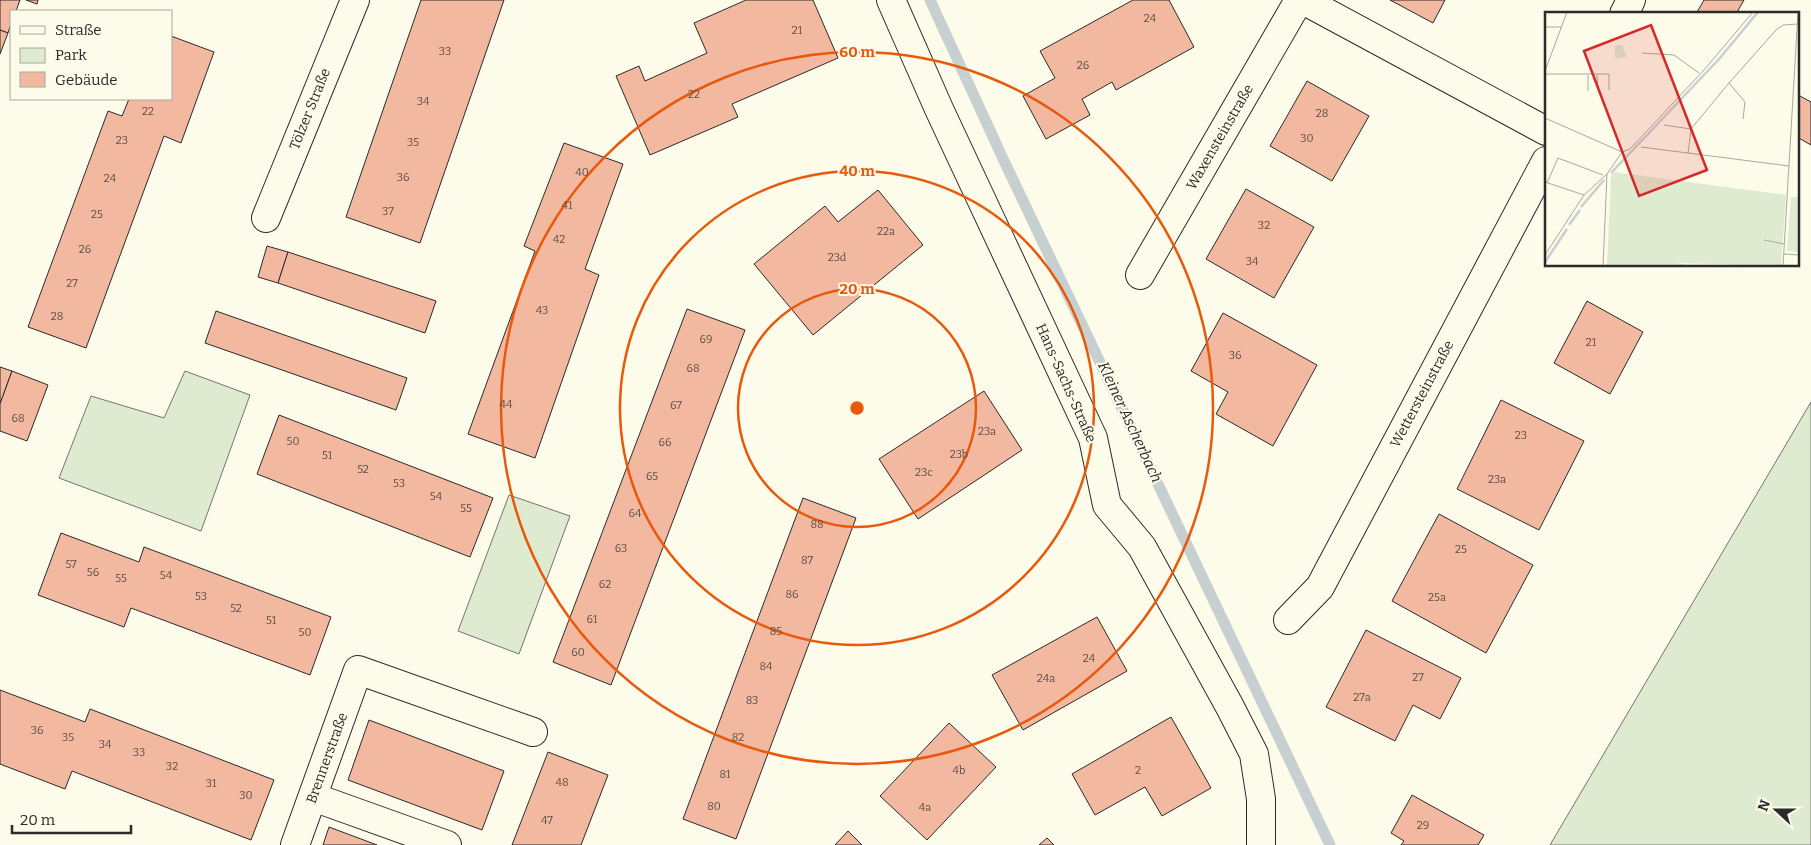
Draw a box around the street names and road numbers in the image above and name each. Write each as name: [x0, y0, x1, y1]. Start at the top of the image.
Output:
street label: Tölzer Straße: [286, 66, 334, 152]
street label: Waxensteinstraße: [1183, 81, 1257, 193]
street label: Hans-Sachs-Straße: [1032, 321, 1100, 445]
street label: Wettersteinstraße: [1387, 338, 1457, 450]
street label: Brennerstraße: [303, 710, 351, 806]

